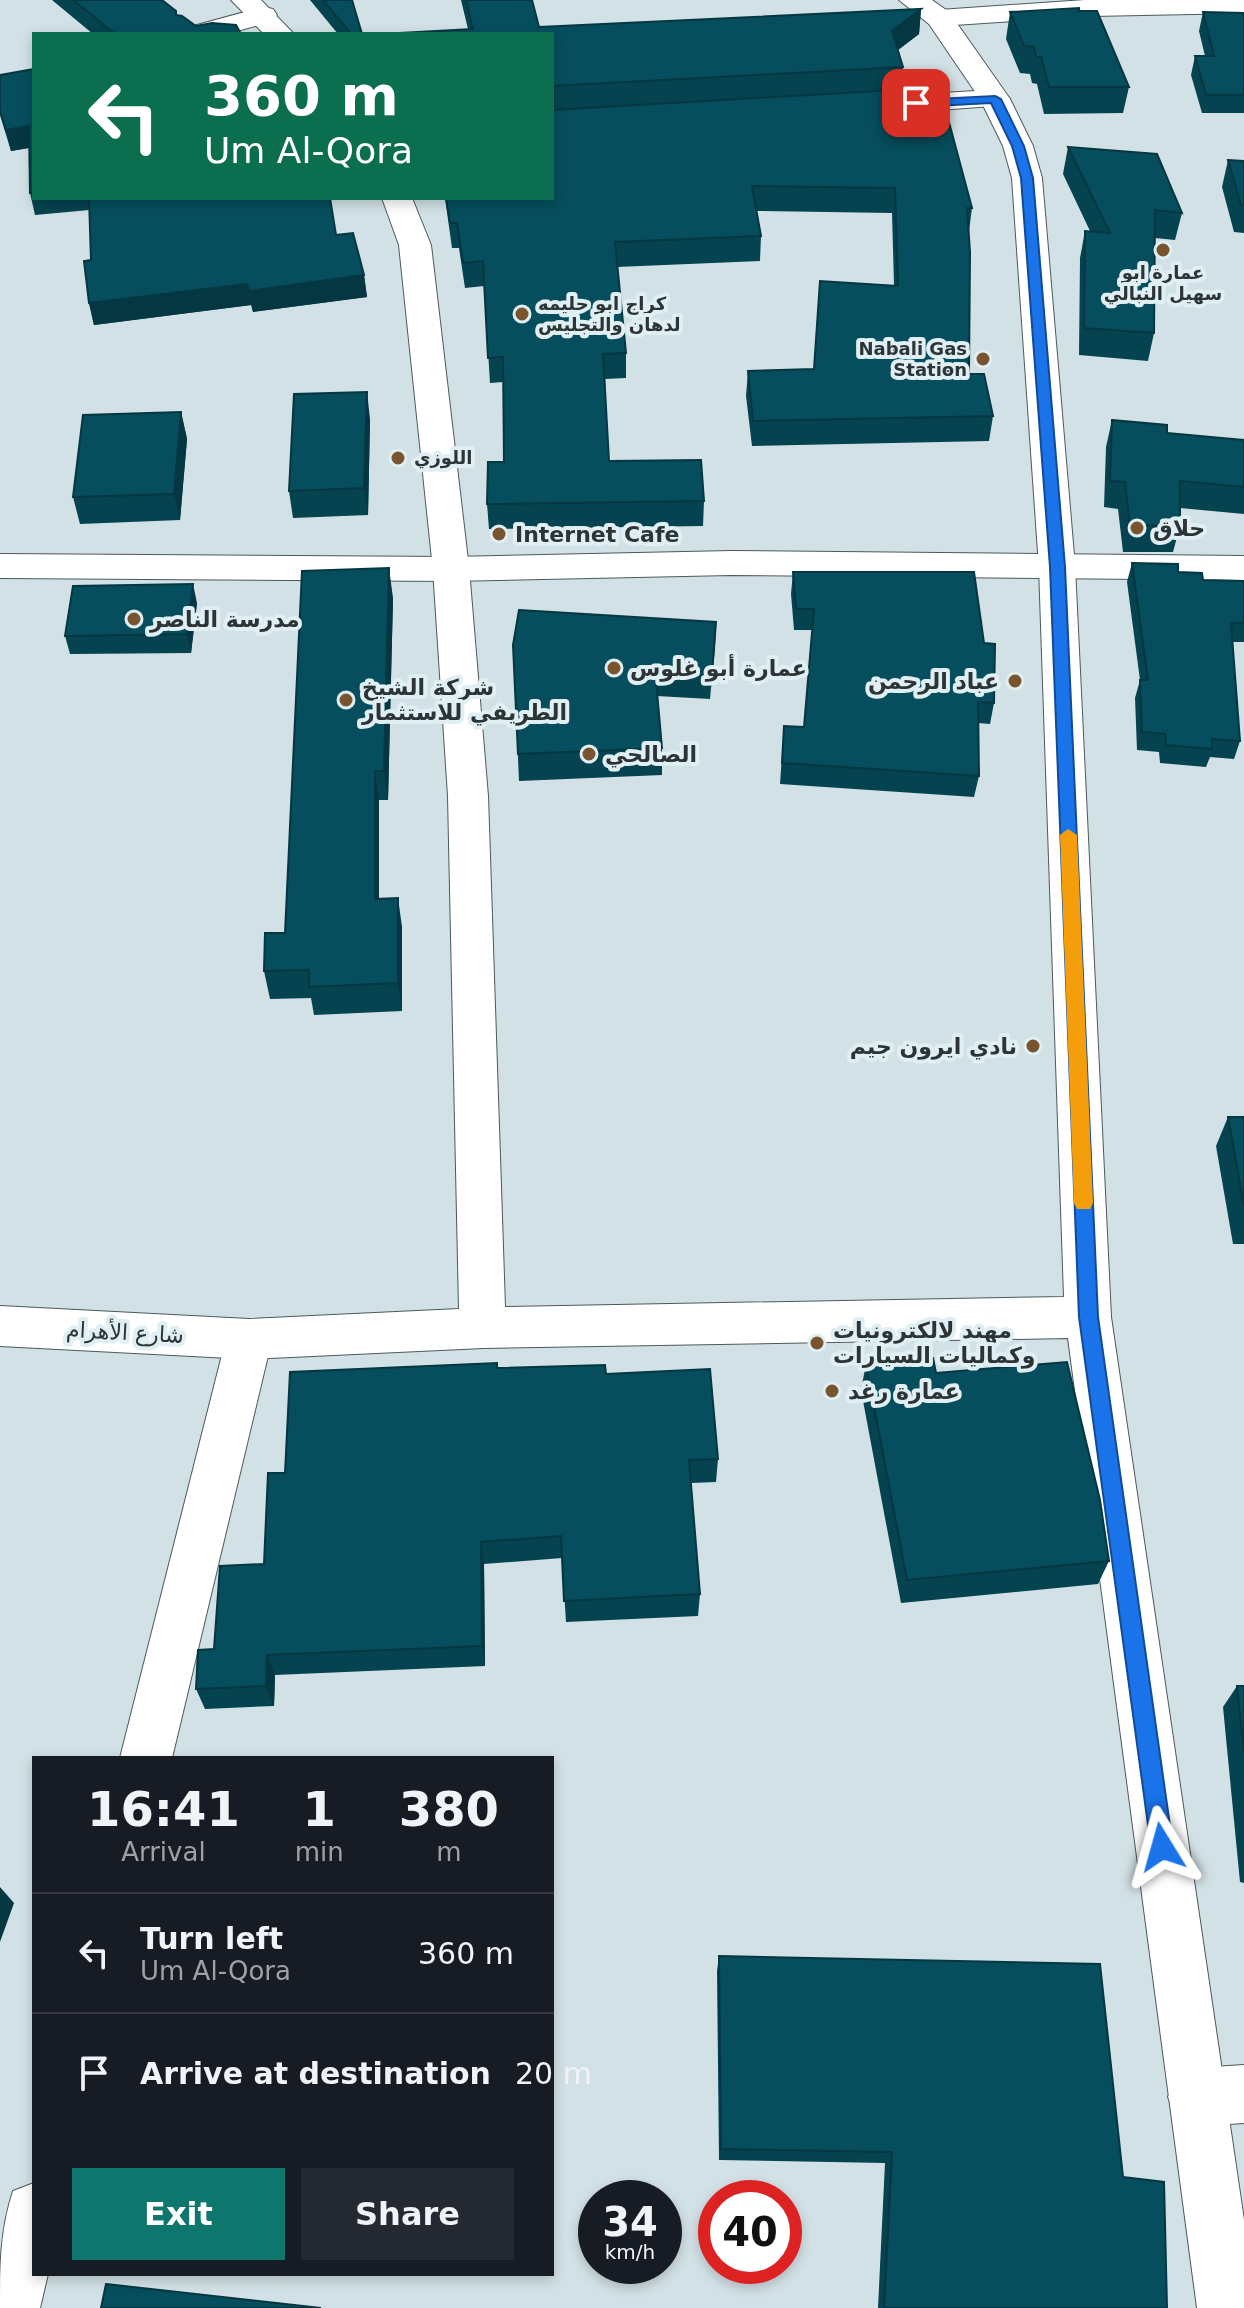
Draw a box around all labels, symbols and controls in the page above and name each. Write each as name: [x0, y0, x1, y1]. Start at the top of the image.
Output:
text: 360 m: [204, 63, 399, 128]
icon: left: [72, 64, 176, 168]
pin: [882, 69, 950, 137]
icon: arrive: [894, 81, 938, 125]
text: Um Al-Qora: [204, 130, 413, 171]
marker: عمارة ابو سهيل النبالي: [1154, 241, 1172, 259]
place label: عمارة ابو سهيل النبالي: [1104, 262, 1222, 305]
place label: كراج ابو حليمه لدهان والتجليس: [538, 293, 681, 336]
marker: كراج ابو حليمه لدهان والتجليس: [513, 305, 531, 323]
place label: Nabali Gas Station: [859, 338, 967, 380]
marker: Nabali Gas Station: [974, 350, 992, 368]
place label: اللوزي: [414, 447, 472, 469]
marker: اللوزي: [389, 449, 407, 467]
place label: حلاق: [1153, 516, 1205, 541]
marker: حلاق: [1128, 519, 1146, 537]
place label: Internet Cafe: [515, 522, 679, 547]
marker: Internet Cafe: [490, 525, 508, 543]
place label: مدرسة الناصر: [149, 607, 300, 633]
marker: مدرسة الناصر: [125, 610, 143, 628]
place label: عمارة أبو غلوس: [630, 653, 807, 682]
marker: عمارة أبو غلوس: [605, 659, 623, 677]
place label: عباد الرحمن: [868, 669, 999, 695]
marker: عباد الرحمن: [1006, 672, 1024, 690]
place label: شركة الشيخ الطريفي للاستثمار: [361, 675, 567, 726]
marker: شركة الشيخ الطريفي للاستثمار: [337, 691, 355, 709]
place label: الصالحي: [605, 742, 697, 768]
marker: الصالحي: [580, 745, 598, 763]
place label: نادي ايرون جيم: [850, 1034, 1017, 1060]
marker: نادي ايرون جيم: [1024, 1037, 1042, 1055]
street label: شارع الأهرام: [65, 1316, 185, 1348]
place label: مهند لالكترونيات وكماليات السيارات: [833, 1318, 1036, 1369]
marker: مهند لالكترونيات وكماليات السيارات: [808, 1334, 826, 1352]
place label: عمارة رغد: [848, 1379, 960, 1404]
marker: عمارة رغد: [823, 1382, 841, 1400]
text: 16:41: [87, 1781, 240, 1837]
text: 1: [303, 1781, 336, 1837]
text: 380: [399, 1781, 499, 1837]
position arrow: [1120, 1805, 1204, 1889]
text: Arrival: [121, 1837, 206, 1867]
text: min: [295, 1837, 344, 1867]
text: m: [436, 1837, 462, 1867]
text: Turn left: [140, 1921, 283, 1956]
icon: left: [72, 1931, 116, 1975]
text: 360 m: [418, 1936, 514, 1971]
text: Um Al-Qora: [140, 1956, 291, 1986]
icon: arrive: [72, 2051, 116, 2095]
text: Arrive at destination: [140, 2056, 491, 2091]
text: 20 m: [515, 2056, 592, 2091]
button: Exit: [72, 2168, 285, 2260]
button: Share: [301, 2168, 514, 2260]
speed limit sign: 40: [698, 2180, 802, 2284]
text: 34: [602, 2199, 658, 2245]
text: km/h: [605, 2240, 655, 2264]

